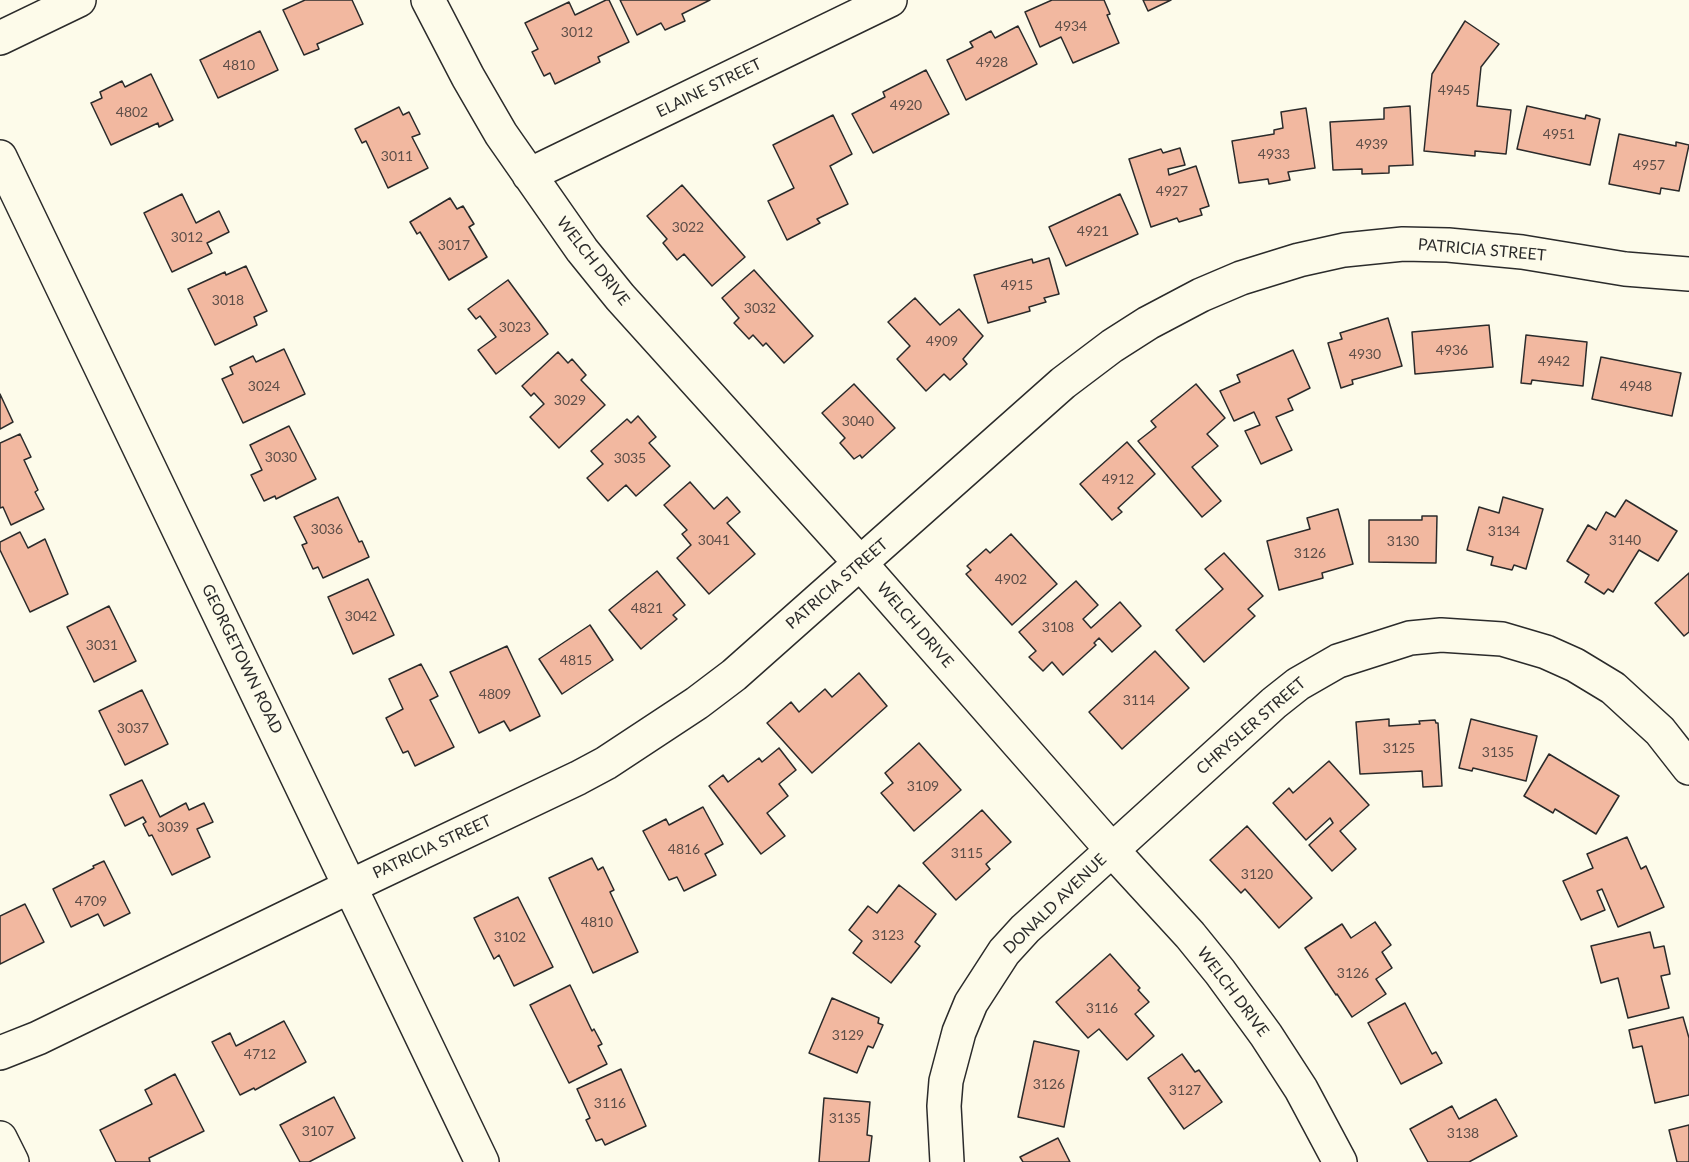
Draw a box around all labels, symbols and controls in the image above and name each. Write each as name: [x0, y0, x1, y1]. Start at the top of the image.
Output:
house number: 4934: [1055, 18, 1087, 34]
house number: 3012: [561, 24, 593, 40]
street label: ELAINE STREET: [653, 54, 765, 122]
house number: 4928: [976, 54, 1008, 70]
house number: 4810: [223, 57, 255, 73]
house number: 4945: [1438, 82, 1470, 98]
house number: 4920: [890, 97, 922, 113]
house number: 4802: [116, 104, 148, 120]
house number: 4951: [1543, 126, 1575, 142]
house number: 4939: [1356, 136, 1388, 152]
house number: 4933: [1258, 146, 1290, 162]
house number: 3011: [381, 148, 413, 164]
house number: 4957: [1633, 157, 1665, 173]
house number: 4927: [1156, 183, 1188, 199]
street label: WELCH DRIVE: [552, 213, 634, 309]
house number: 3022: [672, 219, 704, 235]
house number: 4921: [1077, 223, 1109, 239]
house number: 3012: [171, 229, 203, 245]
street label: PATRICIA STREET: [1417, 235, 1547, 265]
house number: 3017: [438, 237, 470, 253]
house number: 4915: [1001, 277, 1033, 293]
house number: 3018: [212, 292, 244, 308]
house number: 3032: [744, 300, 776, 316]
house number: 3023: [499, 319, 531, 335]
house number: 4909: [926, 333, 958, 349]
house number: 4936: [1436, 342, 1468, 358]
house number: 4930: [1349, 346, 1381, 362]
house number: 4942: [1538, 353, 1570, 369]
house number: 3024: [248, 378, 280, 394]
house number: 4948: [1620, 378, 1652, 394]
house number: 3029: [554, 392, 586, 408]
house number: 3040: [842, 413, 874, 429]
house number: 3030: [265, 449, 297, 465]
house number: 3035: [614, 450, 646, 466]
house number: 4912: [1102, 471, 1134, 487]
house number: 3036: [311, 521, 343, 537]
house number: 3134: [1488, 523, 1520, 539]
house number: 3041: [698, 532, 730, 548]
house number: 3140: [1609, 532, 1641, 548]
house number: 3130: [1387, 533, 1419, 549]
street label: PATRICIA STREET: [782, 535, 892, 633]
house number: 3126: [1294, 545, 1326, 561]
house number: 4902: [995, 571, 1027, 587]
street label: WELCH DRIVE: [873, 578, 957, 672]
street label: GEORGETOWN ROAD: [197, 581, 287, 737]
house number: 4821: [631, 600, 663, 616]
house number: 3042: [345, 608, 377, 624]
house number: 3108: [1042, 619, 1074, 635]
house number: 3031: [86, 637, 118, 653]
house number: 4815: [560, 652, 592, 668]
street label: CHRYSLER STREET: [1192, 673, 1310, 779]
house number: 4809: [479, 686, 511, 702]
house number: 3114: [1123, 692, 1155, 708]
house number: 3037: [117, 720, 149, 736]
house number: 3125: [1383, 740, 1415, 756]
house number: 3135: [1482, 744, 1514, 760]
house number: 3109: [907, 778, 939, 794]
street label: PATRICIA STREET: [370, 811, 494, 883]
house number: 3039: [157, 819, 189, 835]
house number: 4816: [668, 841, 700, 857]
house number: 3115: [951, 845, 983, 861]
street label: DONALD AVENUE: [999, 850, 1111, 958]
house number: 3120: [1241, 866, 1273, 882]
house number: 4709: [75, 893, 107, 909]
house number: 4810: [581, 914, 613, 930]
house number: 3123: [872, 927, 904, 943]
house number: 3102: [494, 929, 526, 945]
street label: WELCH DRIVE: [1193, 943, 1273, 1041]
house number: 3126: [1337, 965, 1369, 981]
house number: 3116: [1086, 1000, 1118, 1016]
house number: 3129: [832, 1027, 864, 1043]
house number: 4712: [244, 1046, 276, 1062]
house number: 3126: [1033, 1076, 1065, 1092]
house number: 3127: [1169, 1082, 1201, 1098]
house number: 3116: [594, 1095, 626, 1111]
house number: 3135: [829, 1110, 861, 1126]
house number: 3107: [302, 1123, 334, 1139]
house number: 3138: [1447, 1125, 1479, 1141]

